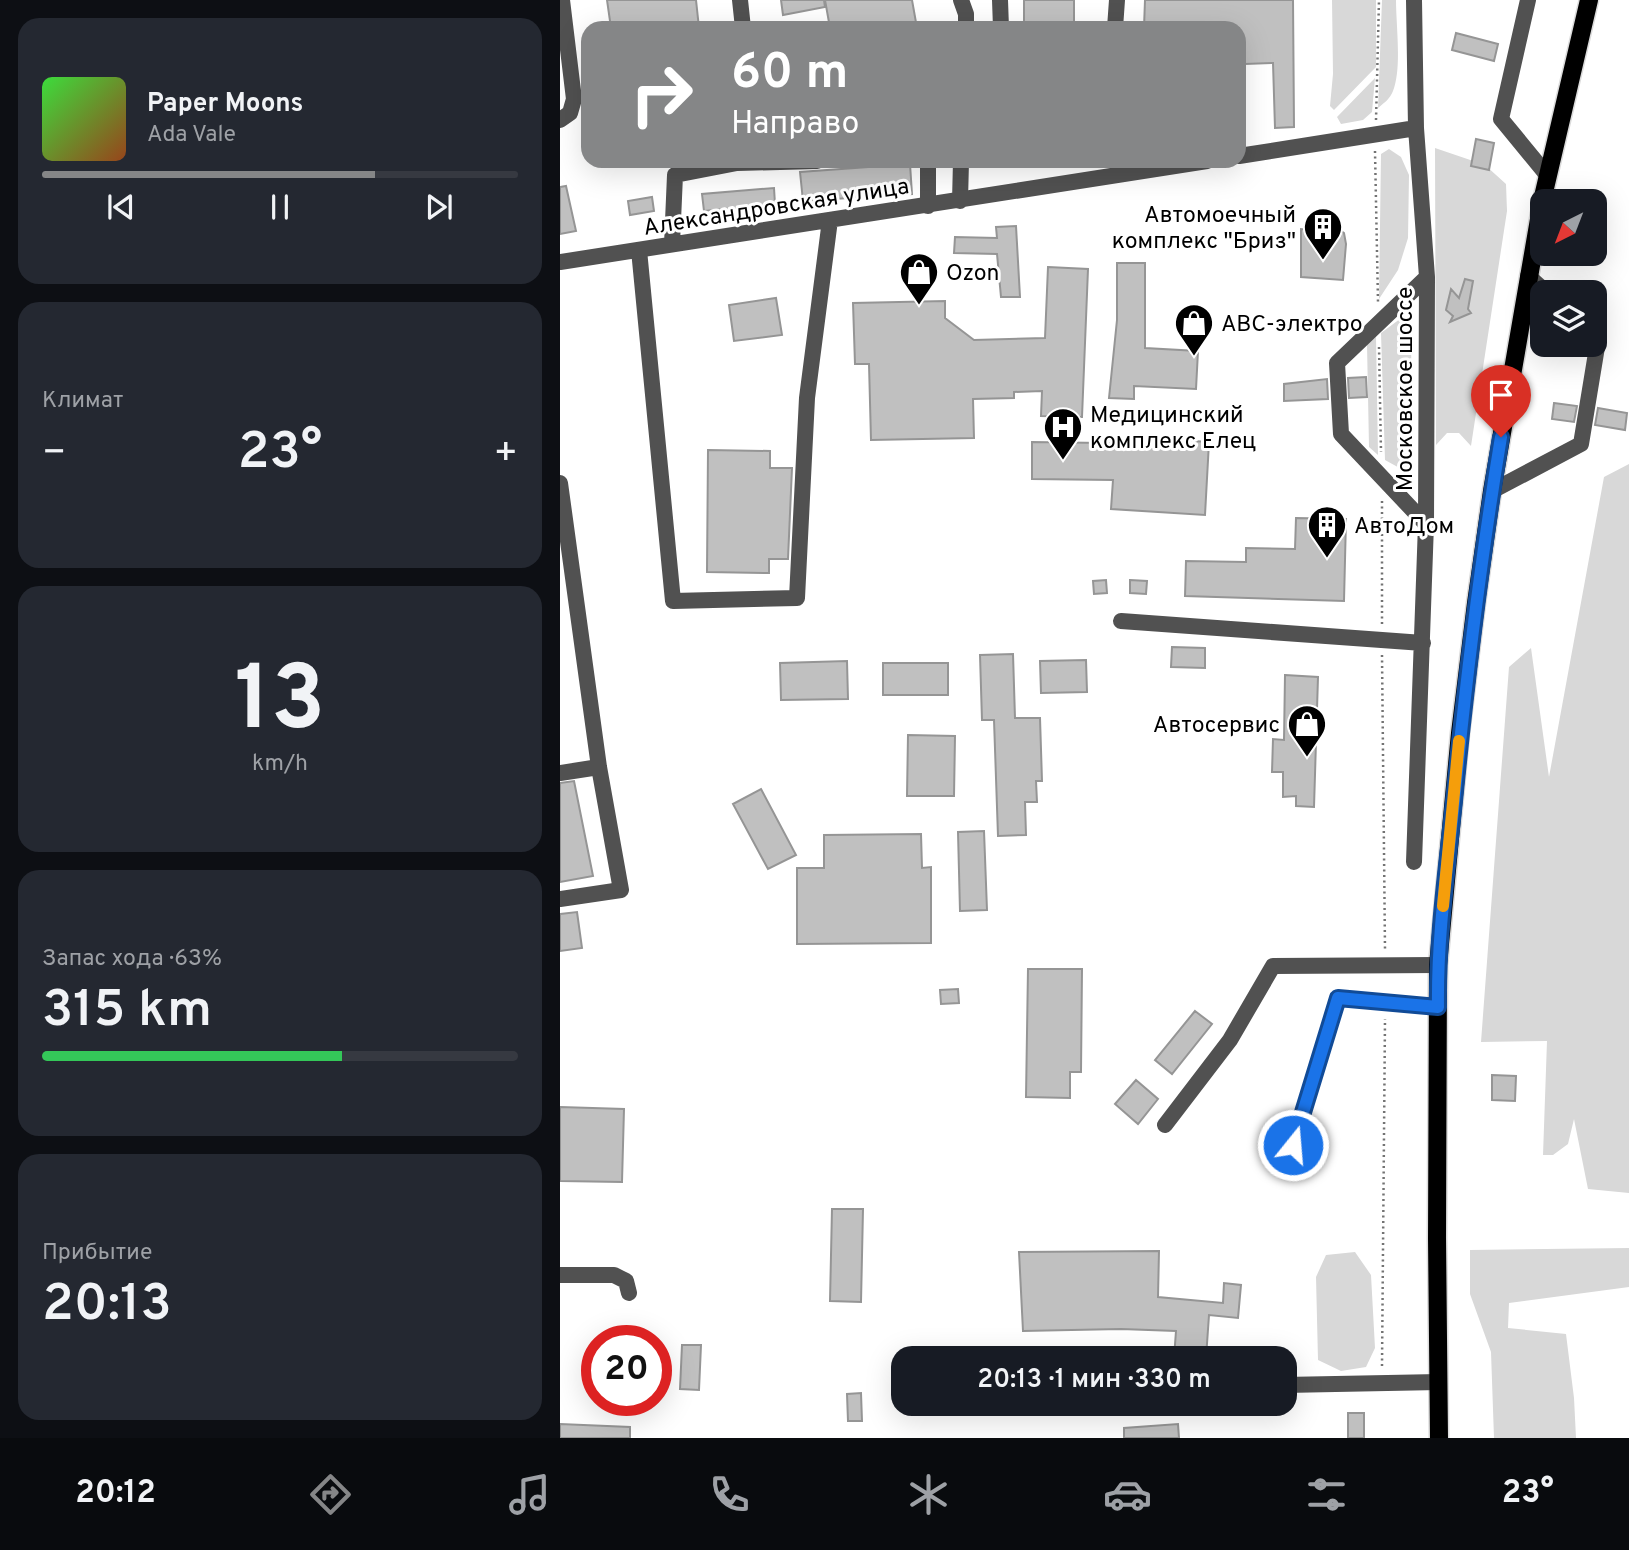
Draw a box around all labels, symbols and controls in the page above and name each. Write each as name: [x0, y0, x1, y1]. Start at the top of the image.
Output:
text: 60 m: [731, 44, 849, 106]
icon: right: [616, 49, 707, 140]
text: Paper Moons: [147, 88, 303, 121]
text: Направо: [731, 105, 859, 145]
text: Ada Vale: [147, 121, 236, 150]
street label: Александровская улица: [641, 173, 911, 244]
icon: previous: [102, 188, 140, 226]
icon: pause: [261, 188, 299, 226]
icon: next: [420, 188, 458, 226]
north arrow: [1530, 189, 1606, 266]
map controls: [1530, 189, 1607, 357]
place label: Автомоечный комплекс "Бриз": [1112, 202, 1296, 257]
building icon: Автомоечный комплекс "Бриз": [1302, 206, 1344, 261]
shop icon: Ozon: [898, 251, 940, 306]
place label: Ozon: [946, 260, 999, 289]
button: layers: [1530, 280, 1607, 357]
street label: Московское шоссе: [1392, 287, 1421, 491]
shop icon: АВС-электро: [1173, 302, 1215, 357]
place label: АВС-электро: [1221, 311, 1363, 340]
pin: [1471, 365, 1531, 437]
icon: arrive: [1482, 376, 1520, 414]
text: Климат: [42, 387, 123, 416]
place label: Медицинский комплекс Елец: [1090, 402, 1256, 457]
hospital icon: Медицинский комплекс Елец: [1042, 406, 1084, 461]
text: 23°: [238, 421, 322, 487]
text: −: [42, 430, 67, 479]
text: +: [493, 430, 518, 479]
building icon: АвтоДом: [1306, 504, 1348, 559]
place label: АвтоДом: [1354, 513, 1454, 542]
text: 13: [235, 647, 325, 762]
shop icon: Автосервис: [1286, 703, 1328, 758]
place label: Автосервис: [1153, 712, 1280, 741]
text: km/h: [252, 750, 308, 779]
text: Запас хода · 63%: [42, 945, 222, 974]
text: 315 km: [42, 979, 212, 1045]
position arrow: [1256, 1108, 1330, 1182]
text: Прибытие: [42, 1239, 152, 1268]
text: 20:13: [42, 1273, 172, 1339]
speed limit sign: 20: [581, 1325, 672, 1416]
text: 20:13 · 1 мин · 330 m: [977, 1364, 1211, 1397]
icon: directions: [306, 1470, 355, 1519]
icon: music: [505, 1470, 554, 1519]
icon: phone: [705, 1470, 754, 1519]
icon: climate: [904, 1470, 953, 1519]
icon: car: [1103, 1470, 1152, 1519]
icon: filters: [1302, 1470, 1351, 1519]
text: 20:12: [75, 1474, 156, 1514]
text: 23°: [1502, 1474, 1554, 1514]

